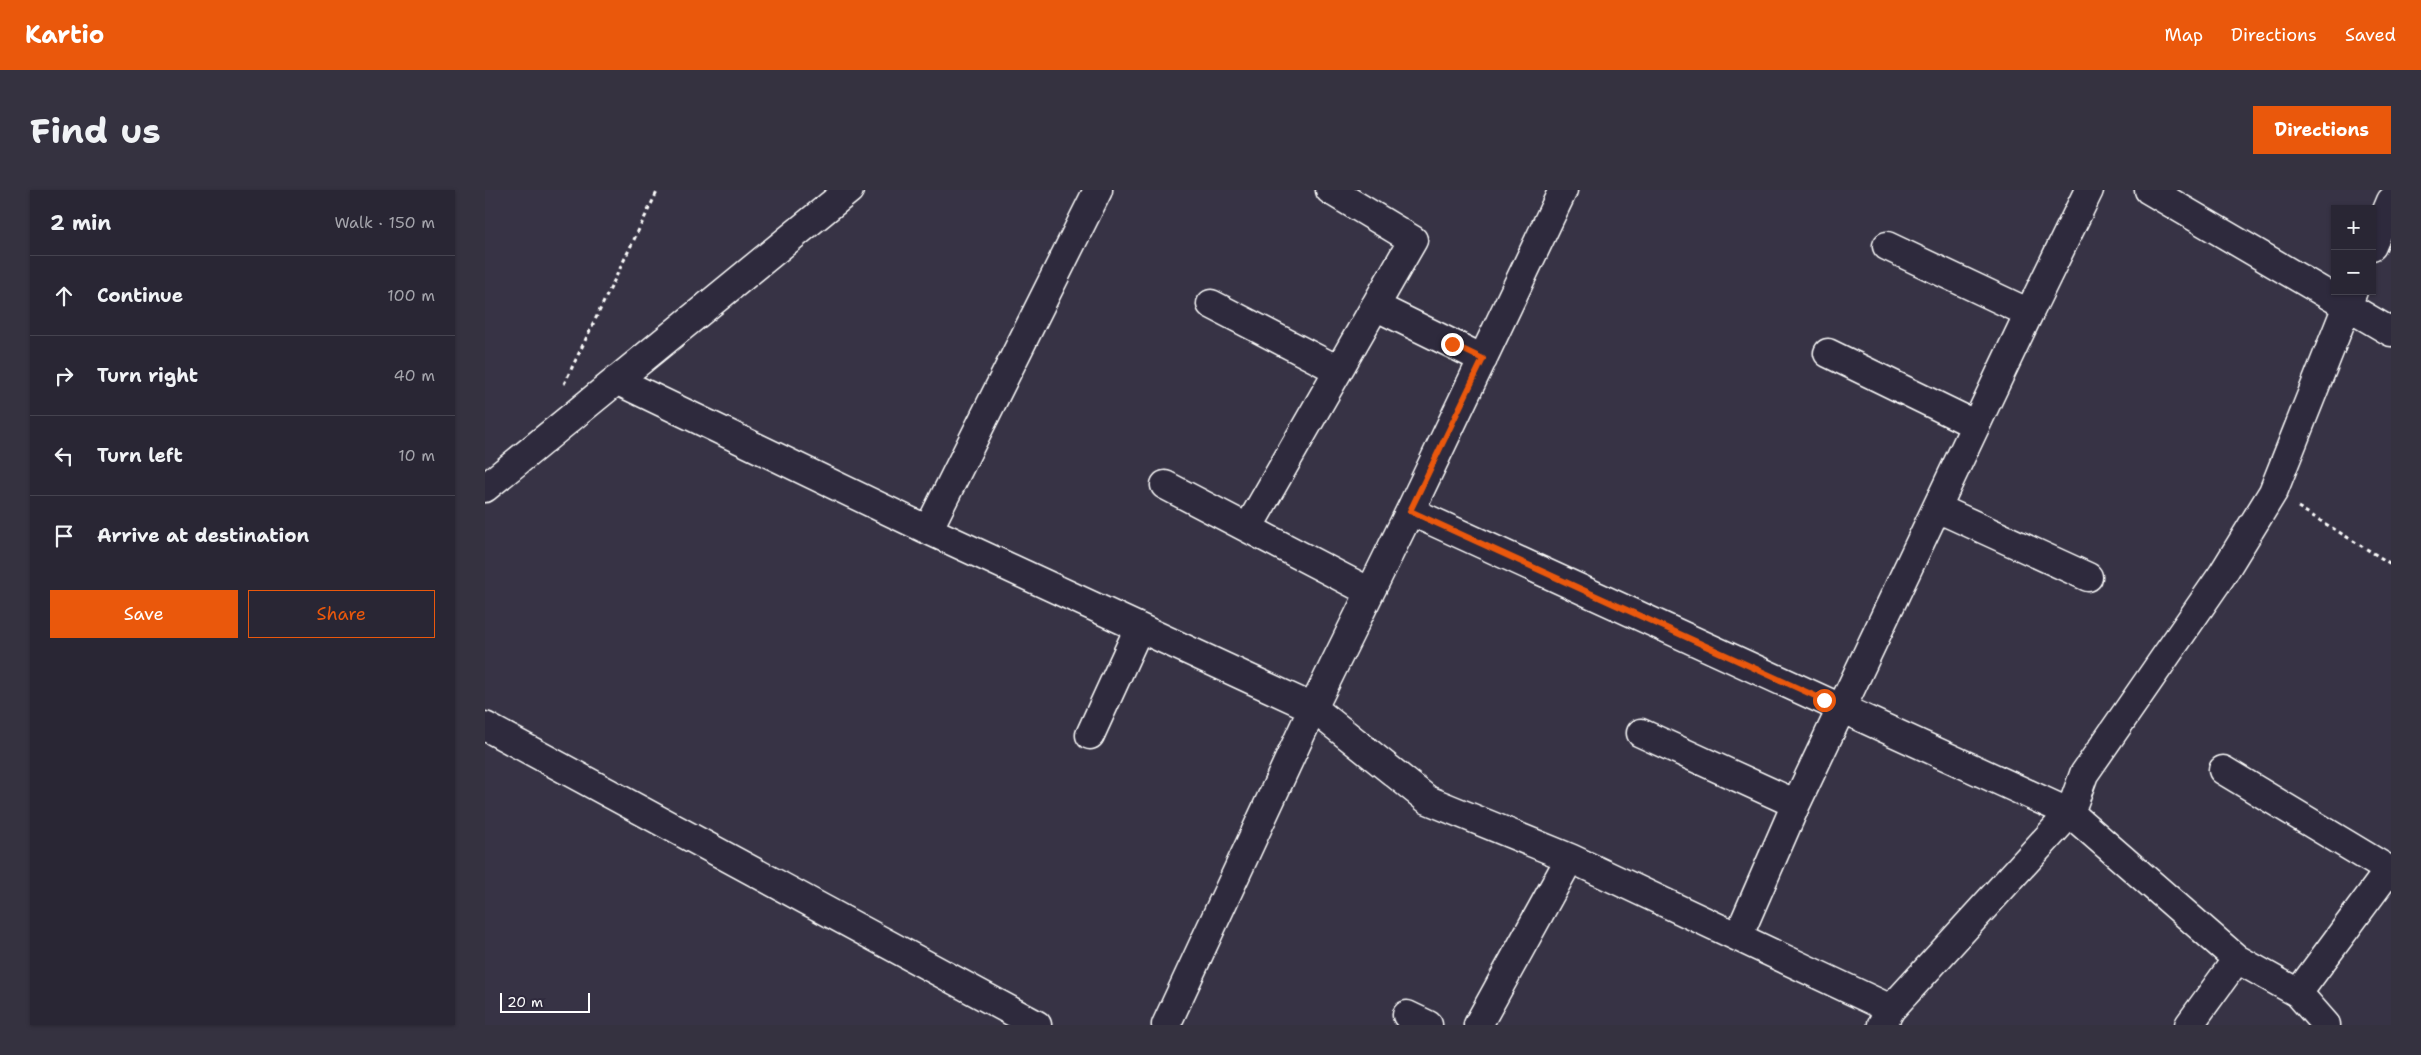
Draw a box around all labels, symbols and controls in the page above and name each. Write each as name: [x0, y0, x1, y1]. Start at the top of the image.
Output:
text: Kartio: [25, 19, 104, 51]
text: Map: [2165, 23, 2203, 47]
text: Directions: [2231, 23, 2317, 47]
text: Saved: [2345, 23, 2396, 47]
button: Directions: [2253, 106, 2391, 154]
text: Find us: [30, 107, 161, 154]
map controls: [2331, 205, 2376, 295]
button: +: [2331, 205, 2376, 250]
text: 2 min: [50, 209, 111, 237]
text: Walk · 150 m: [334, 212, 435, 233]
button: −: [2331, 250, 2376, 295]
icon: ahead: [50, 282, 78, 310]
text: Continue: [97, 283, 183, 308]
text: 100 m: [387, 285, 435, 306]
route end: [1441, 333, 1464, 356]
icon: right: [50, 362, 78, 390]
text: Turn right: [97, 363, 198, 388]
text: 40 m: [393, 365, 435, 386]
icon: left: [50, 442, 78, 470]
text: Turn left: [97, 443, 183, 468]
text: 10 m: [398, 445, 435, 466]
icon: arrive: [50, 522, 78, 550]
text: Arrive at destination: [97, 523, 309, 548]
button: Save: [50, 590, 238, 638]
button: Share: [248, 590, 435, 638]
route start: [1813, 689, 1836, 712]
scale bar: [500, 990, 590, 1013]
text: 20 m: [507, 993, 543, 1011]

